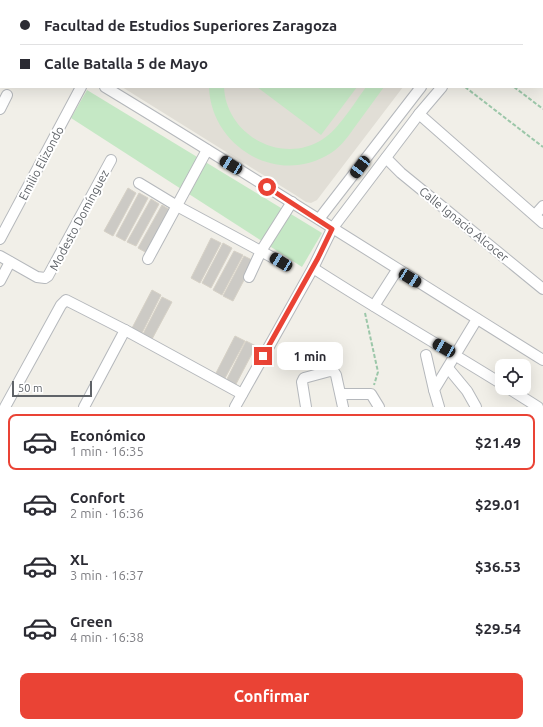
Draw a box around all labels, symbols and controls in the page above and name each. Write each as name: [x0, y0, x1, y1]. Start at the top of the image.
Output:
text: Facultad de Estudios Superiores Zaragoza: [44, 17, 337, 34]
text: Calle Batalla 5 de Mayo: [44, 55, 208, 72]
street label: Emilio Elizondo: [16, 124, 66, 202]
car: [218, 154, 244, 176]
car: [348, 154, 372, 180]
street label: Modesto Domínguez: [47, 167, 111, 273]
route start: [258, 178, 276, 196]
street label: Calle Ignacio Alcocer: [417, 184, 511, 264]
car: [268, 251, 294, 273]
car: [397, 267, 423, 289]
car: [431, 337, 457, 359]
callout: 1 min: [277, 342, 343, 370]
route end: [254, 347, 272, 365]
text: 1 min: [294, 349, 326, 363]
map controls: [495, 359, 531, 395]
button: locate: [495, 359, 531, 395]
scale bar: [12, 379, 92, 398]
text: 50 m: [18, 382, 42, 394]
icon: car: [22, 424, 58, 460]
text: Económico: [70, 427, 146, 444]
text: $21.49: [475, 434, 521, 451]
text: 1 min · 16:35: [70, 444, 144, 458]
icon: car: [22, 486, 58, 522]
text: Confort: [70, 489, 125, 506]
text: $29.01: [475, 496, 521, 513]
text: 2 min · 16:36: [70, 506, 144, 520]
icon: car: [22, 548, 58, 584]
text: XL: [70, 551, 88, 568]
text: $36.53: [475, 558, 521, 575]
text: 3 min · 16:37: [70, 568, 144, 582]
icon: car: [22, 610, 58, 646]
text: Green: [70, 613, 112, 630]
text: $29.54: [475, 620, 521, 637]
text: 4 min · 16:38: [70, 630, 144, 644]
button: Confirmar: [20, 673, 523, 719]

